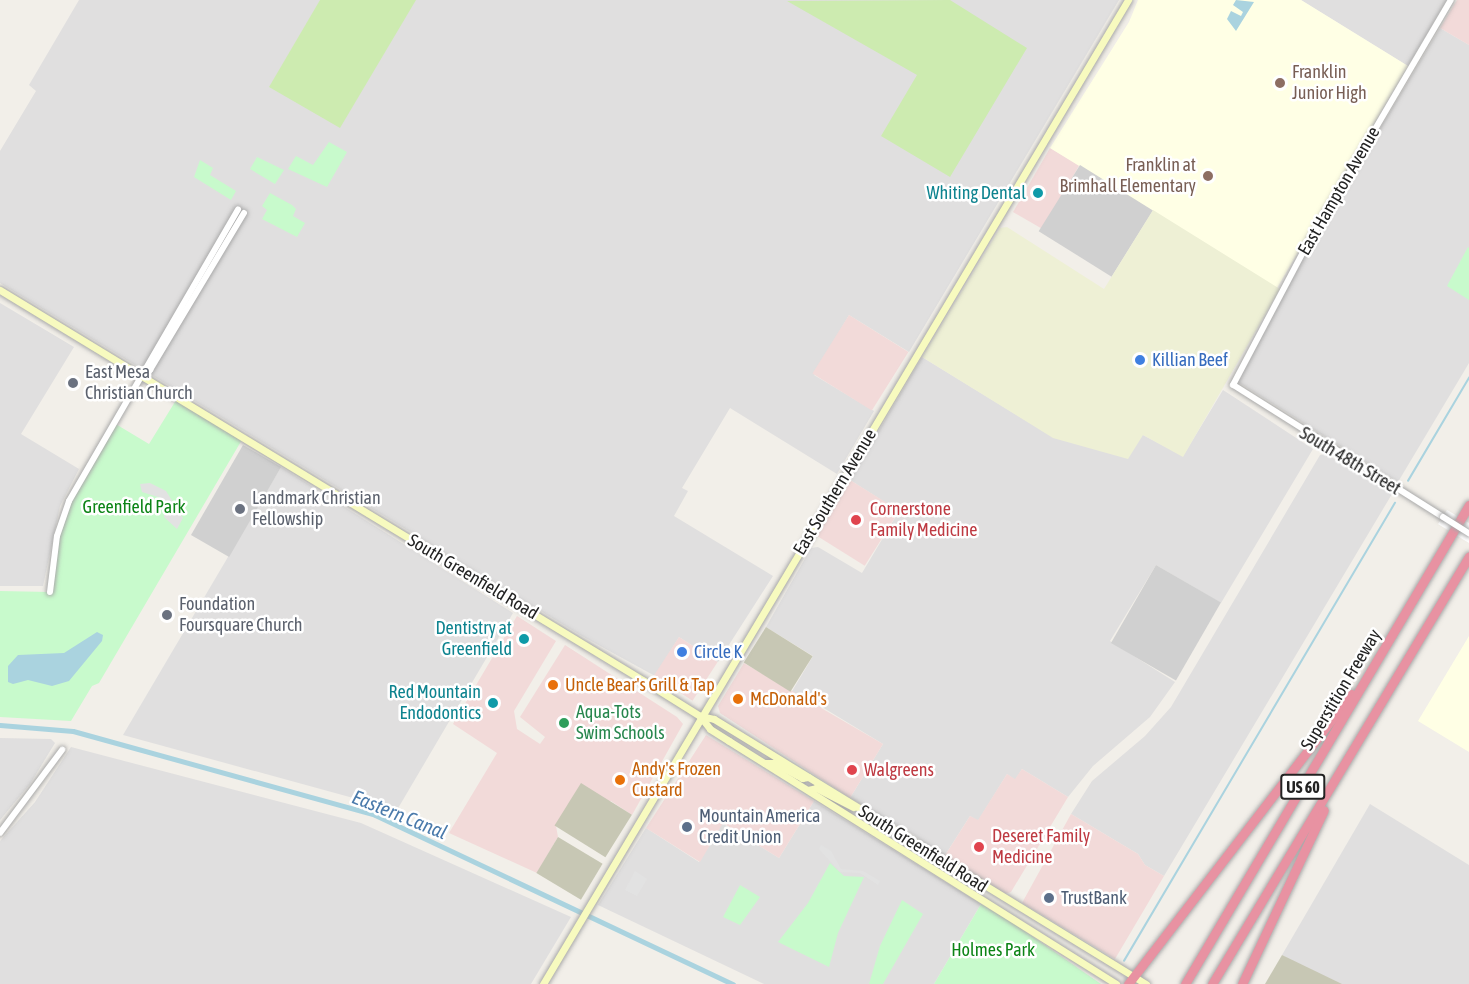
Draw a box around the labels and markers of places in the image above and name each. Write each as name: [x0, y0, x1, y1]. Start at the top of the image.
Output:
place label: Franklin Junior High: [1292, 62, 1367, 104]
marker: Franklin Junior High: [1273, 76, 1287, 90]
place label: Franklin at Brimhall Elementary: [1059, 155, 1196, 198]
marker: Franklin at Brimhall Elementary: [1201, 169, 1215, 183]
place label: Whiting Dental: [927, 182, 1026, 204]
marker: Whiting Dental: [1031, 186, 1045, 200]
place label: Killian Beef: [1152, 349, 1228, 371]
marker: Killian Beef: [1133, 353, 1147, 367]
place label: East Mesa Christian Church: [85, 362, 193, 404]
marker: East Mesa Christian Church: [66, 376, 80, 390]
place label: Landmark Christian Fellowship: [252, 488, 381, 530]
place label: Cornerstone Family Medicine: [870, 499, 977, 542]
marker: Landmark Christian Fellowship: [233, 502, 247, 516]
marker: Cornerstone Family Medicine: [847, 511, 865, 529]
place label: Foundation Foursquare Church: [179, 594, 302, 636]
marker: Foundation Foursquare Church: [160, 608, 174, 622]
place label: Dentistry at Greenfield: [435, 618, 512, 660]
marker: Dentistry at Greenfield: [517, 632, 531, 646]
place label: Circle K: [694, 641, 742, 663]
marker: Circle K: [675, 645, 689, 659]
place label: Uncle Bear's Grill & Tap: [565, 674, 715, 696]
marker: Uncle Bear's Grill & Tap: [546, 678, 560, 692]
place label: Red Mountain Endodontics: [389, 682, 481, 724]
place label: McDonald's: [750, 688, 827, 710]
marker: McDonald's: [731, 692, 745, 706]
marker: Red Mountain Endodontics: [486, 696, 500, 710]
place label: Aqua-Tots Swim Schools: [576, 702, 665, 744]
marker: Aqua-Tots Swim Schools: [557, 716, 571, 730]
place label: Andy's Frozen Custard: [632, 759, 721, 802]
place label: Walgreens: [864, 759, 934, 781]
marker: Walgreens: [845, 763, 859, 777]
marker: Andy's Frozen Custard: [613, 773, 627, 787]
place label: Mountain America Credit Union: [699, 806, 820, 848]
marker: Mountain America Credit Union: [680, 820, 694, 834]
place label: Deseret Family Medicine: [992, 826, 1090, 868]
marker: Deseret Family Medicine: [970, 838, 988, 856]
place label: TrustBank: [1061, 887, 1127, 909]
marker: TrustBank: [1042, 891, 1056, 905]

